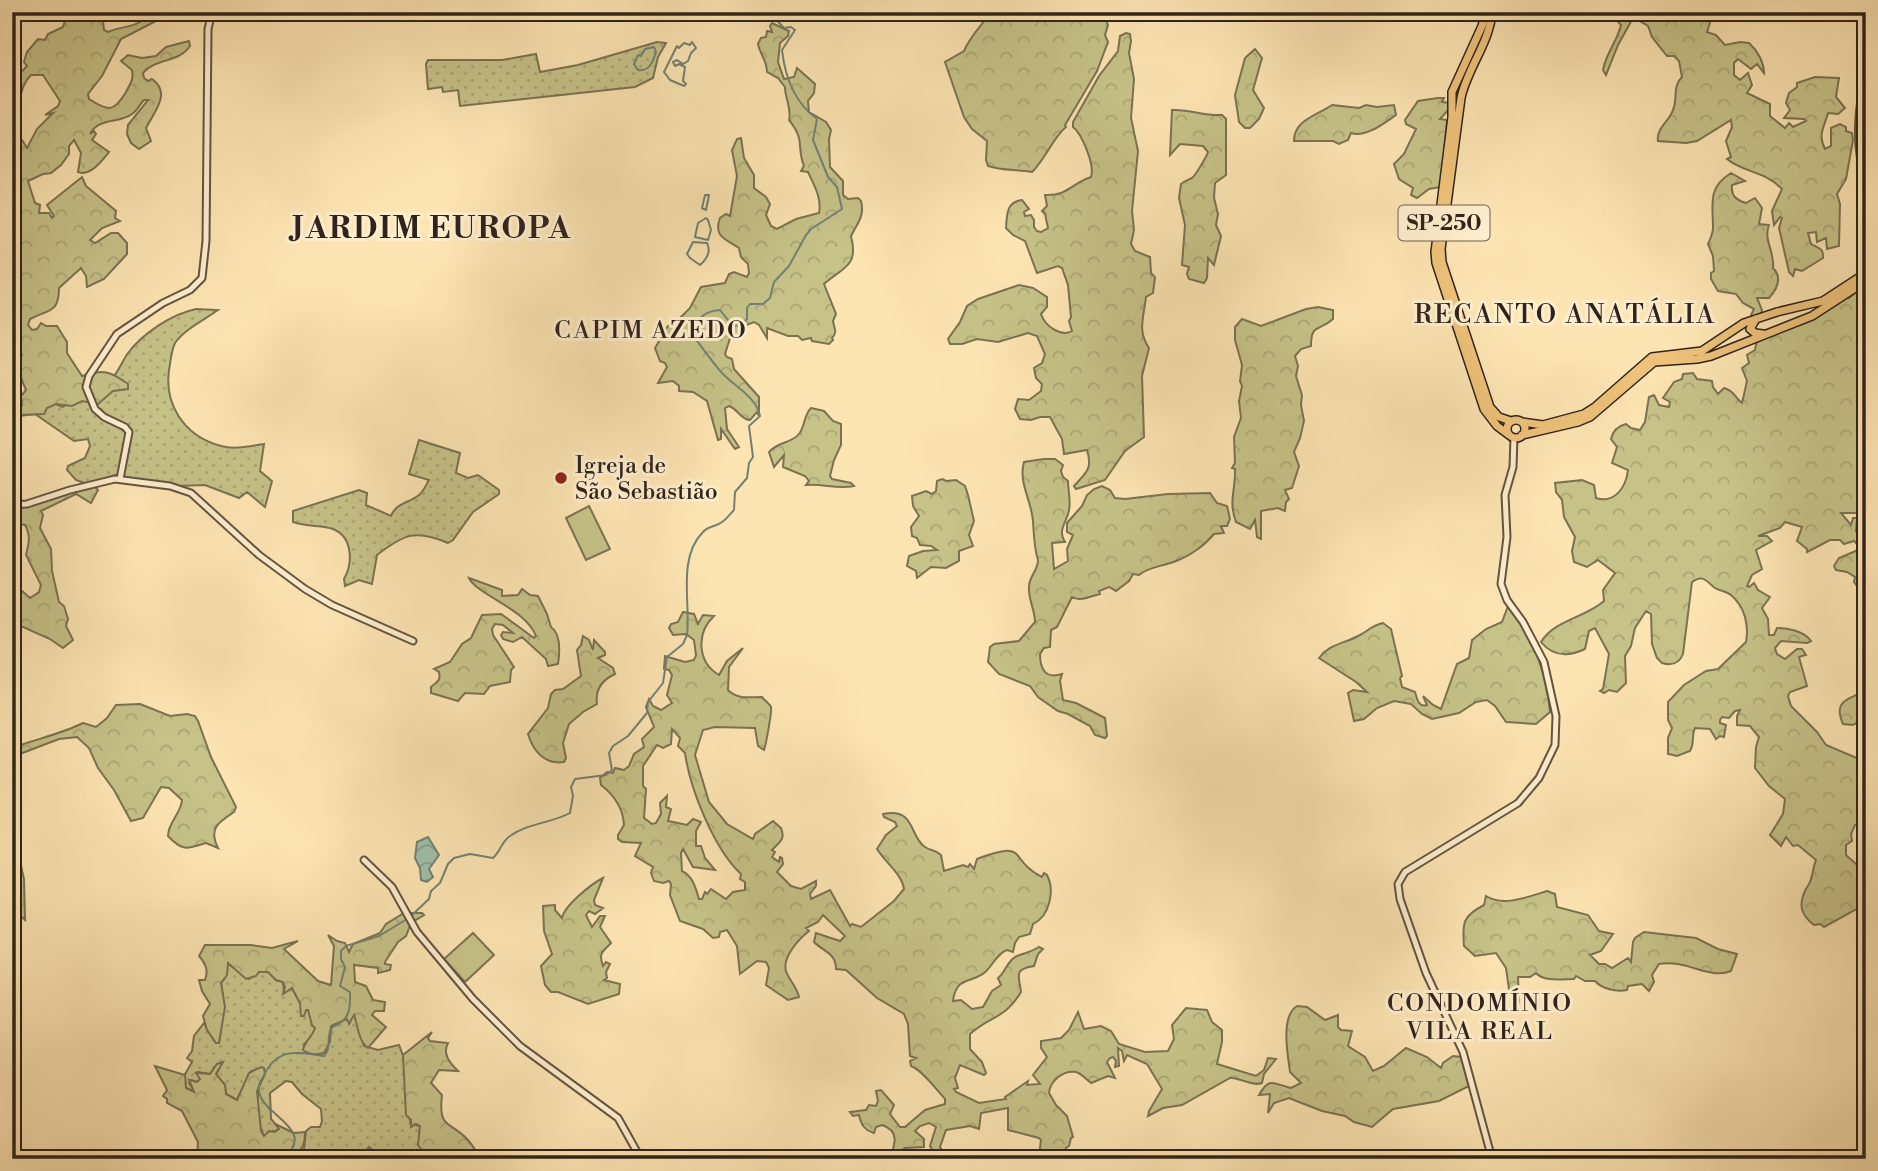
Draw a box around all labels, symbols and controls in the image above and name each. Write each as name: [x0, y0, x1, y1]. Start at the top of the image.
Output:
road number: SP-250: [1398, 206, 1490, 241]
district label: JARDIM EUROPA: [288, 210, 572, 248]
district label: RECANTO ANATÁLIA: [1414, 297, 1716, 331]
district label: CAPIM AZEDO: [554, 316, 748, 346]
place label: Igreja de São Sebastião: [575, 452, 718, 506]
marker: Igreja de São Sebastião: [553, 470, 569, 486]
district label: CONDOMÍNIO VILA REAL: [1387, 988, 1573, 1047]

